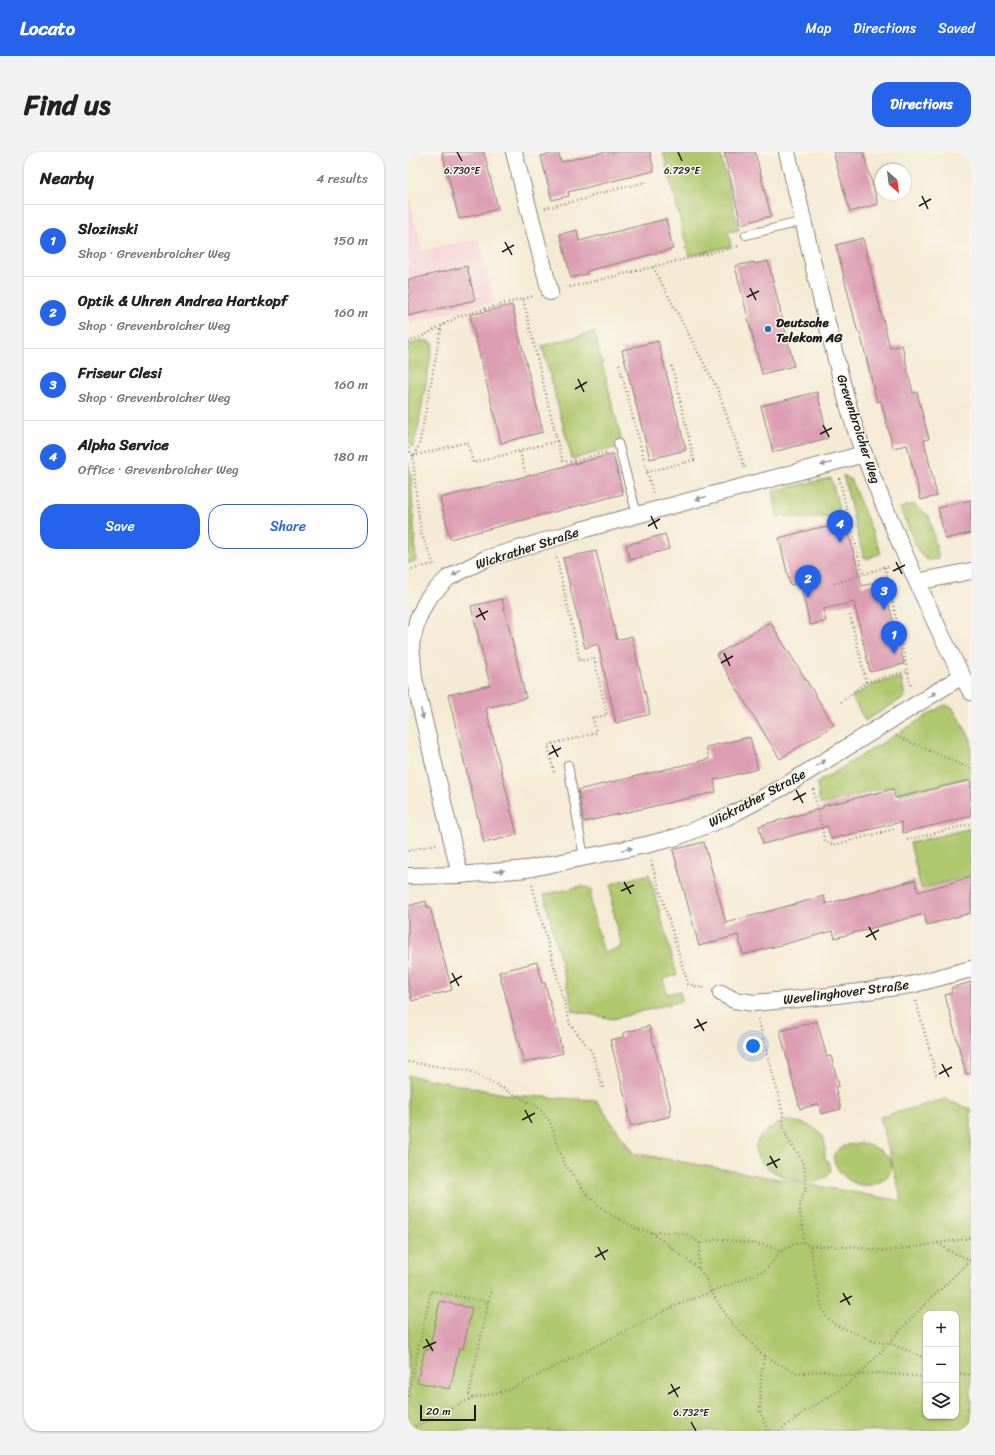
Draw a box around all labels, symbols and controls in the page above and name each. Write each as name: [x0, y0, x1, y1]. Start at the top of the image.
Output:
text: Locato: [20, 12, 75, 45]
text: Map: [805, 16, 831, 41]
text: Directions: [853, 16, 916, 41]
text: Saved: [938, 16, 975, 41]
text: Find us: [24, 80, 111, 129]
button: Directions: [872, 82, 971, 127]
text: 6.730°E: [444, 162, 481, 180]
text: 6.729°E: [664, 162, 702, 180]
text: Nearby: [40, 163, 94, 193]
north arrow: [875, 164, 911, 200]
text: 4 results: [316, 167, 368, 190]
text: Slozinski: [78, 216, 138, 242]
text: 1: [50, 229, 56, 252]
text: 150 m: [333, 229, 368, 252]
text: Shop · Grevenbroicher Weg: [78, 242, 231, 265]
text: Optik & Uhren Andrea Hartkopf: [78, 288, 287, 314]
text: 2: [49, 301, 57, 324]
text: 160 m: [333, 301, 368, 324]
place label: Deutsche Telekom AG: [776, 311, 843, 349]
text: Shop · Grevenbroicher Weg: [78, 314, 231, 337]
marker: Deutsche Telekom AG: [763, 324, 773, 334]
text: Friseur Clesi: [78, 360, 162, 386]
street label: Grevenbroicher Weg: [830, 371, 888, 487]
text: 3: [49, 373, 57, 396]
text: 160 m: [333, 373, 368, 396]
text: Shop · Grevenbroicher Weg: [78, 386, 231, 409]
text: Alpha Service: [78, 432, 169, 458]
text: 4: [49, 445, 57, 468]
text: 180 m: [333, 445, 368, 468]
text: Office · Grevenbroicher Weg: [78, 458, 239, 481]
one-way arrow: [820, 461, 832, 467]
one-way arrow: [695, 495, 707, 501]
button: Save: [40, 504, 200, 549]
button: Share: [208, 504, 368, 549]
pin: 4: [827, 510, 853, 543]
street label: Wickrather Straße: [472, 520, 582, 576]
pin: 2: [795, 565, 821, 598]
one-way arrow: [451, 570, 463, 577]
pin: 3: [871, 577, 897, 610]
pin: 1: [881, 621, 907, 654]
one-way arrow: [926, 691, 938, 698]
one-way arrow: [419, 707, 425, 720]
one-way arrow: [815, 759, 827, 766]
street label: Wickrather Straße: [704, 762, 810, 833]
one-way arrow: [621, 846, 633, 852]
one-way arrow: [493, 868, 505, 875]
street label: Wevelinghover Straße: [782, 973, 911, 1011]
your location: [743, 1036, 763, 1056]
map controls: [923, 1311, 959, 1419]
button: +: [923, 1311, 959, 1347]
button: −: [923, 1347, 959, 1383]
button: layers: [923, 1383, 959, 1419]
text: 20 m: [426, 1402, 451, 1421]
scale bar: [420, 1403, 476, 1422]
text: 6.732°E: [673, 1404, 710, 1422]

